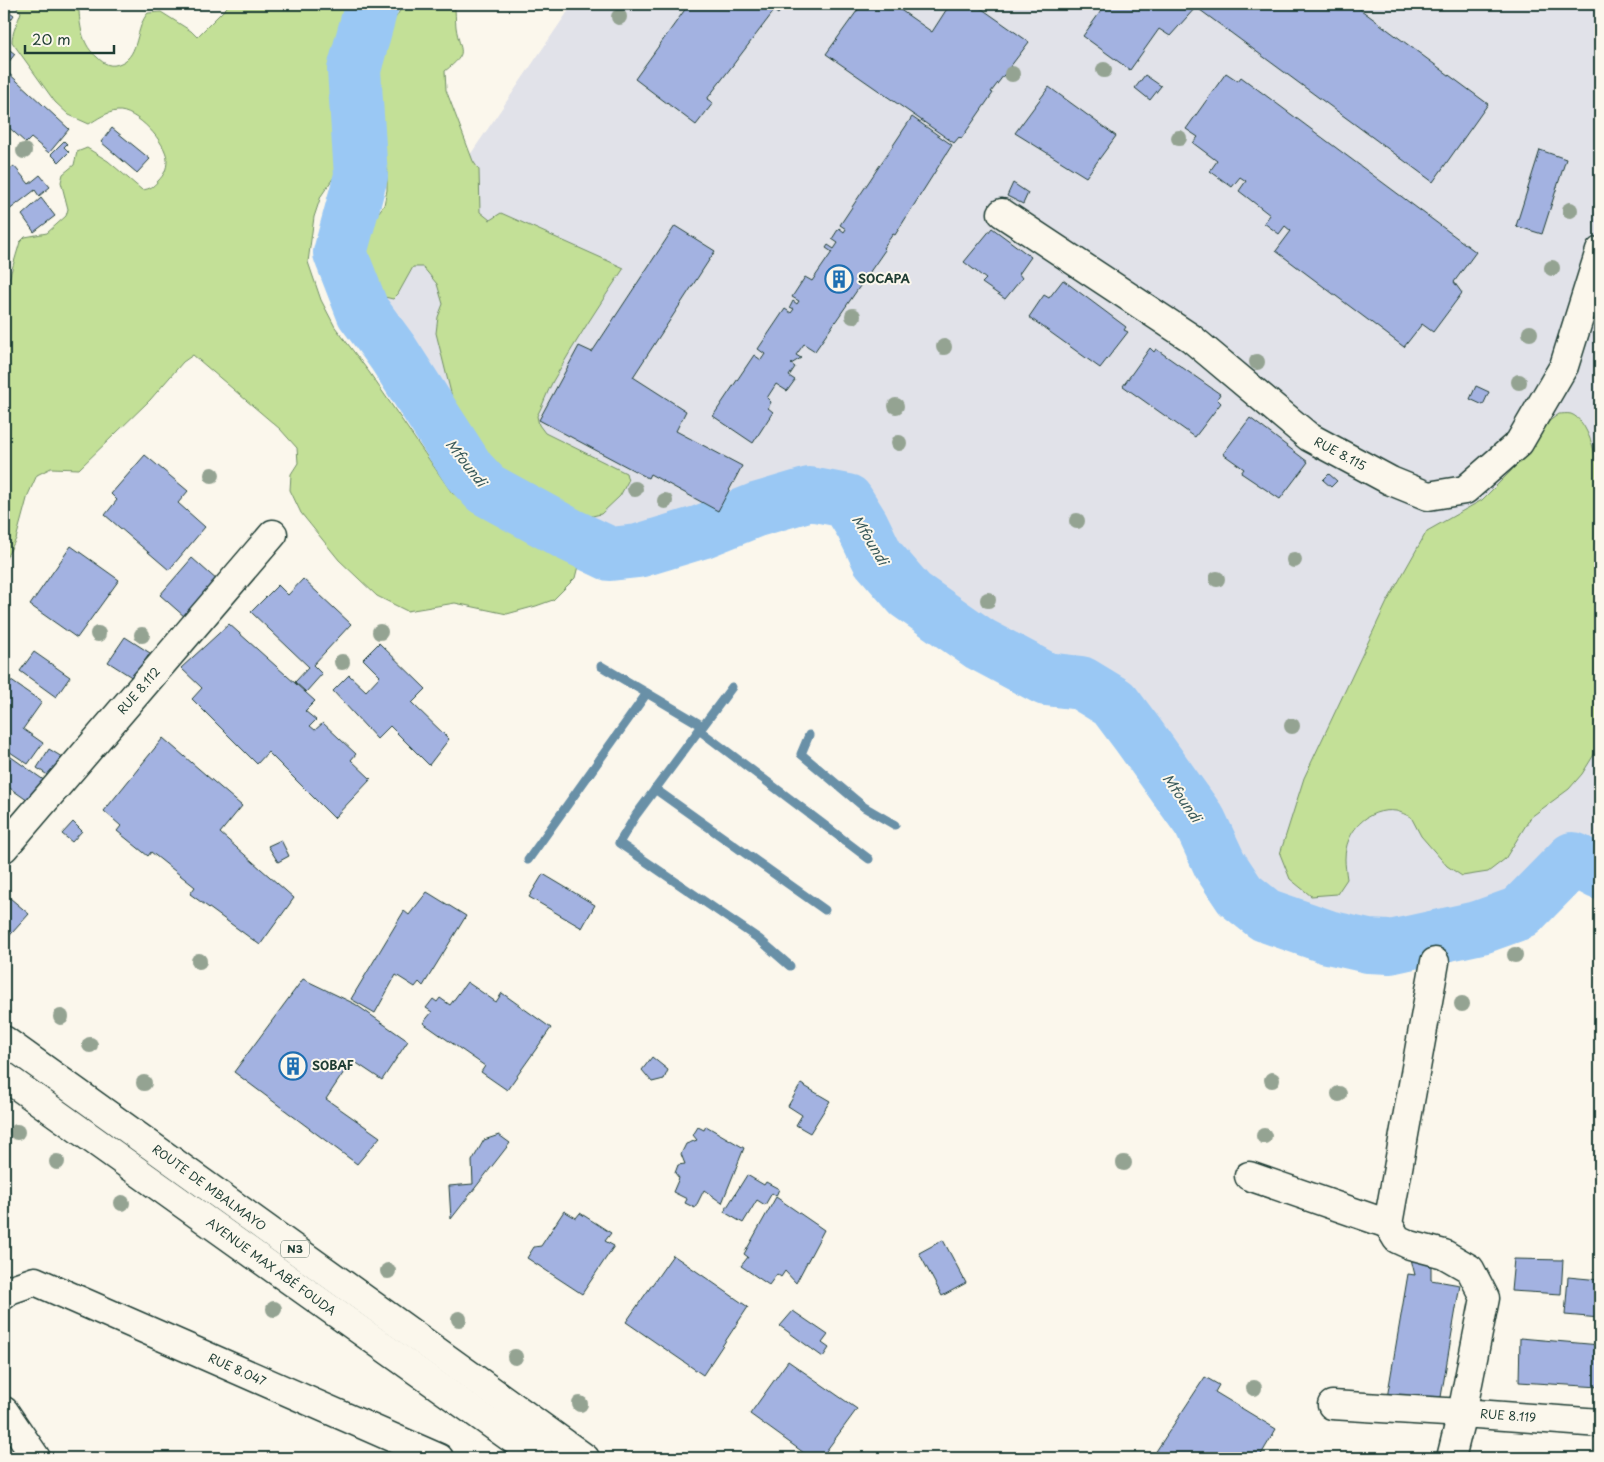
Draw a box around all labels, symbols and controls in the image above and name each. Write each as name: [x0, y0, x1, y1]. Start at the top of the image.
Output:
scale bar: [25, 22, 114, 54]
text: 20 m: [32, 27, 71, 50]
building icon: SOCAPA: [824, 264, 854, 294]
place label: SOCAPA: [858, 269, 911, 287]
street label: RUE 8.115: [1311, 432, 1370, 474]
water label: Mfoundi: [441, 434, 493, 493]
water label: Mfoundi: [847, 511, 895, 571]
street label: RUE 8.112: [113, 663, 164, 718]
water label: Mfoundi: [1158, 769, 1208, 828]
building icon: SOBAF: [278, 1051, 308, 1081]
place label: SOBAF: [312, 1056, 354, 1074]
street label: ROUTE DE MBALMAYO: [149, 1140, 270, 1235]
street label: AVENUE MAX ABÉ FOUDA: [203, 1213, 340, 1320]
road number: N3: [281, 1240, 309, 1258]
street label: RUE 8.047: [206, 1348, 270, 1390]
street label: RUE 8.119: [1480, 1404, 1537, 1426]

